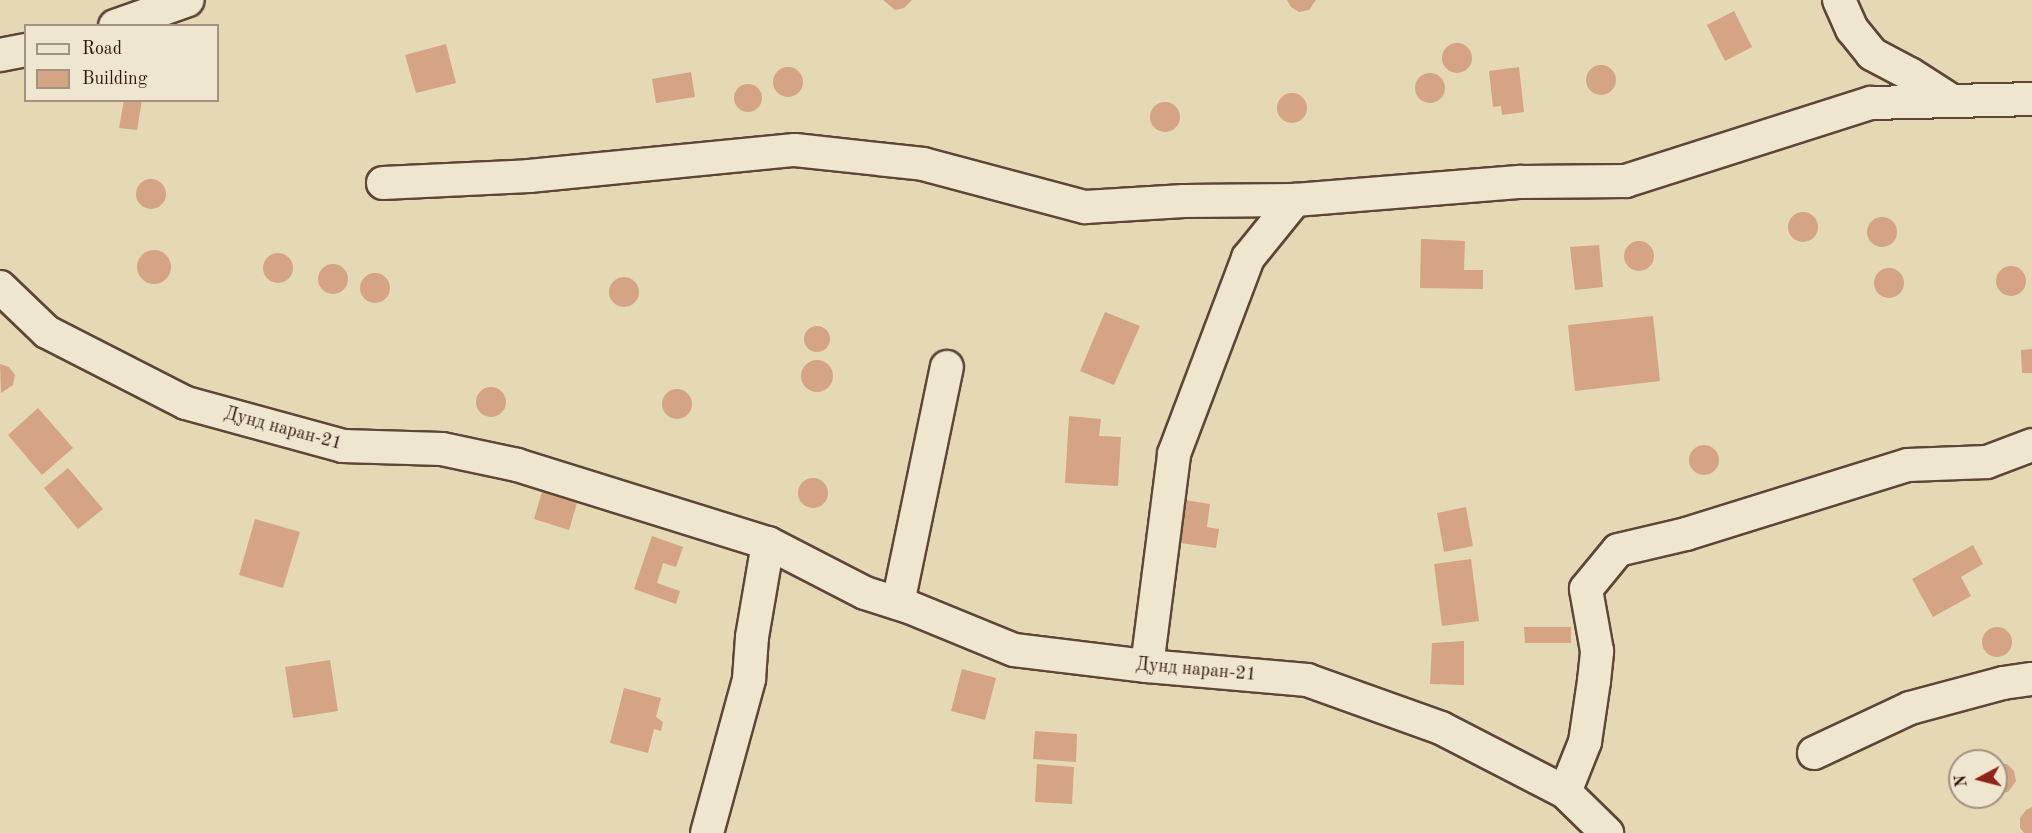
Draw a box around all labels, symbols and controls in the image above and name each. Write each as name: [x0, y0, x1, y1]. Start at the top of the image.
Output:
legend: [24, 24, 219, 102]
text: Road: [82, 40, 122, 58]
text: Building: [82, 70, 147, 88]
street label: Дунд наран-21: [222, 403, 344, 455]
street label: Дунд наран-21: [1135, 654, 1257, 686]
north arrow: [1948, 749, 2008, 809]
text: N: [1953, 774, 1971, 788]

